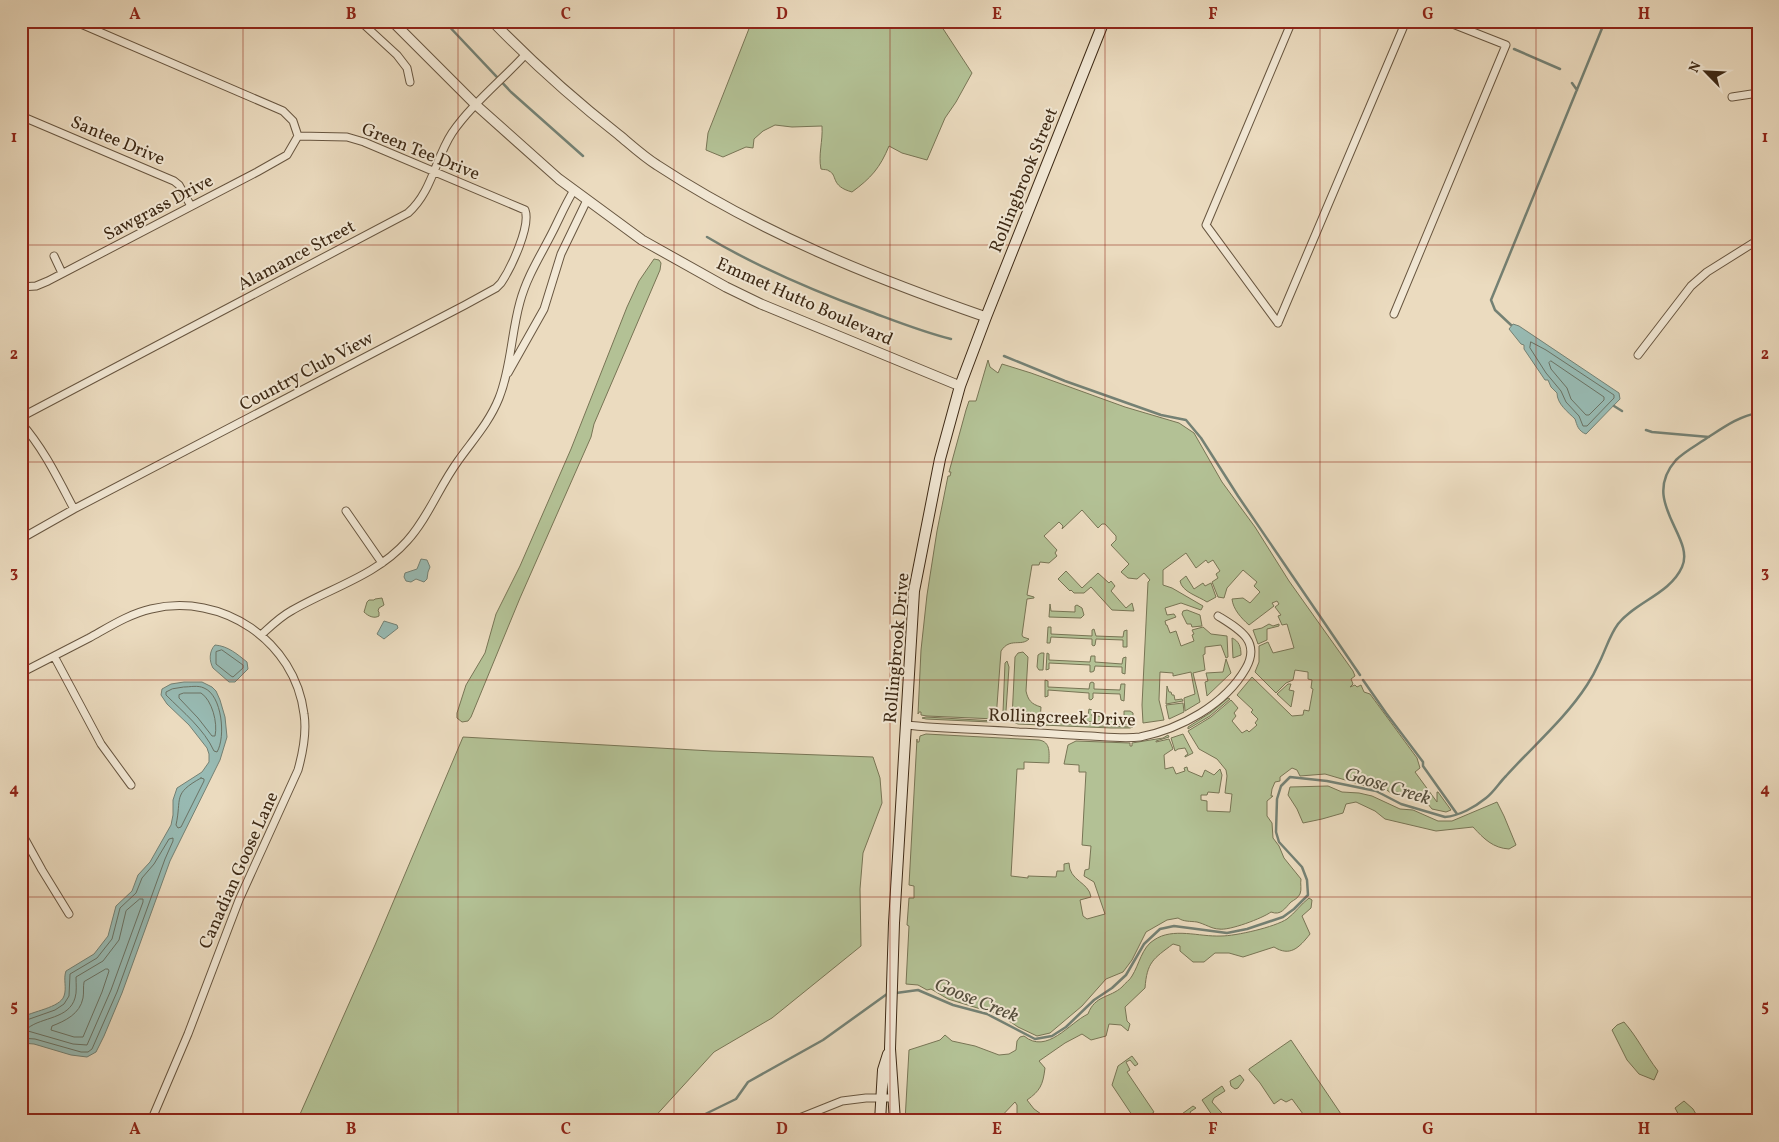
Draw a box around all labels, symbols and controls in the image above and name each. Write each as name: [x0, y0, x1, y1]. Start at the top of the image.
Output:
text: A: [129, 4, 141, 26]
text: B: [346, 4, 357, 26]
text: C: [561, 4, 571, 26]
text: D: [776, 4, 788, 26]
text: E: [992, 4, 1002, 26]
text: F: [1208, 4, 1218, 26]
text: G: [1422, 4, 1434, 26]
text: H: [1638, 4, 1650, 26]
north arrow: [1682, 48, 1732, 98]
text: N: [1685, 59, 1706, 76]
street label: Rollingbrook Street: [984, 104, 1065, 257]
street label: Santee Drive: [66, 110, 169, 173]
street label: Green Tee Drive: [358, 117, 483, 187]
text: 1: [11, 127, 17, 149]
text: 1: [1762, 127, 1768, 149]
street label: Sawgrass Drive: [99, 169, 218, 248]
street label: Alamance Street: [233, 215, 360, 298]
street label: Emmet Hutto Boulevard: [712, 252, 897, 353]
street label: Country Club View: [235, 326, 378, 418]
text: 2: [10, 344, 18, 366]
text: 2: [1761, 344, 1769, 366]
text: 3: [10, 562, 18, 584]
text: 3: [1761, 562, 1769, 584]
street label: Rollingbrook Drive: [878, 572, 917, 725]
street label: Rollingcreek Drive: [988, 703, 1136, 734]
water label: Goose Creek: [1341, 761, 1434, 812]
text: 4: [9, 779, 19, 801]
text: 4: [1760, 779, 1770, 801]
street label: Canadian Goose Lane: [193, 788, 285, 953]
water label: Goose Creek: [930, 972, 1023, 1030]
text: 5: [10, 996, 18, 1018]
text: 5: [1761, 996, 1769, 1018]
text: A: [129, 1119, 141, 1141]
text: B: [346, 1119, 357, 1141]
text: C: [561, 1119, 571, 1141]
text: D: [776, 1119, 788, 1141]
text: E: [992, 1119, 1002, 1141]
text: F: [1208, 1119, 1218, 1141]
text: G: [1422, 1119, 1434, 1141]
text: H: [1638, 1119, 1650, 1141]

